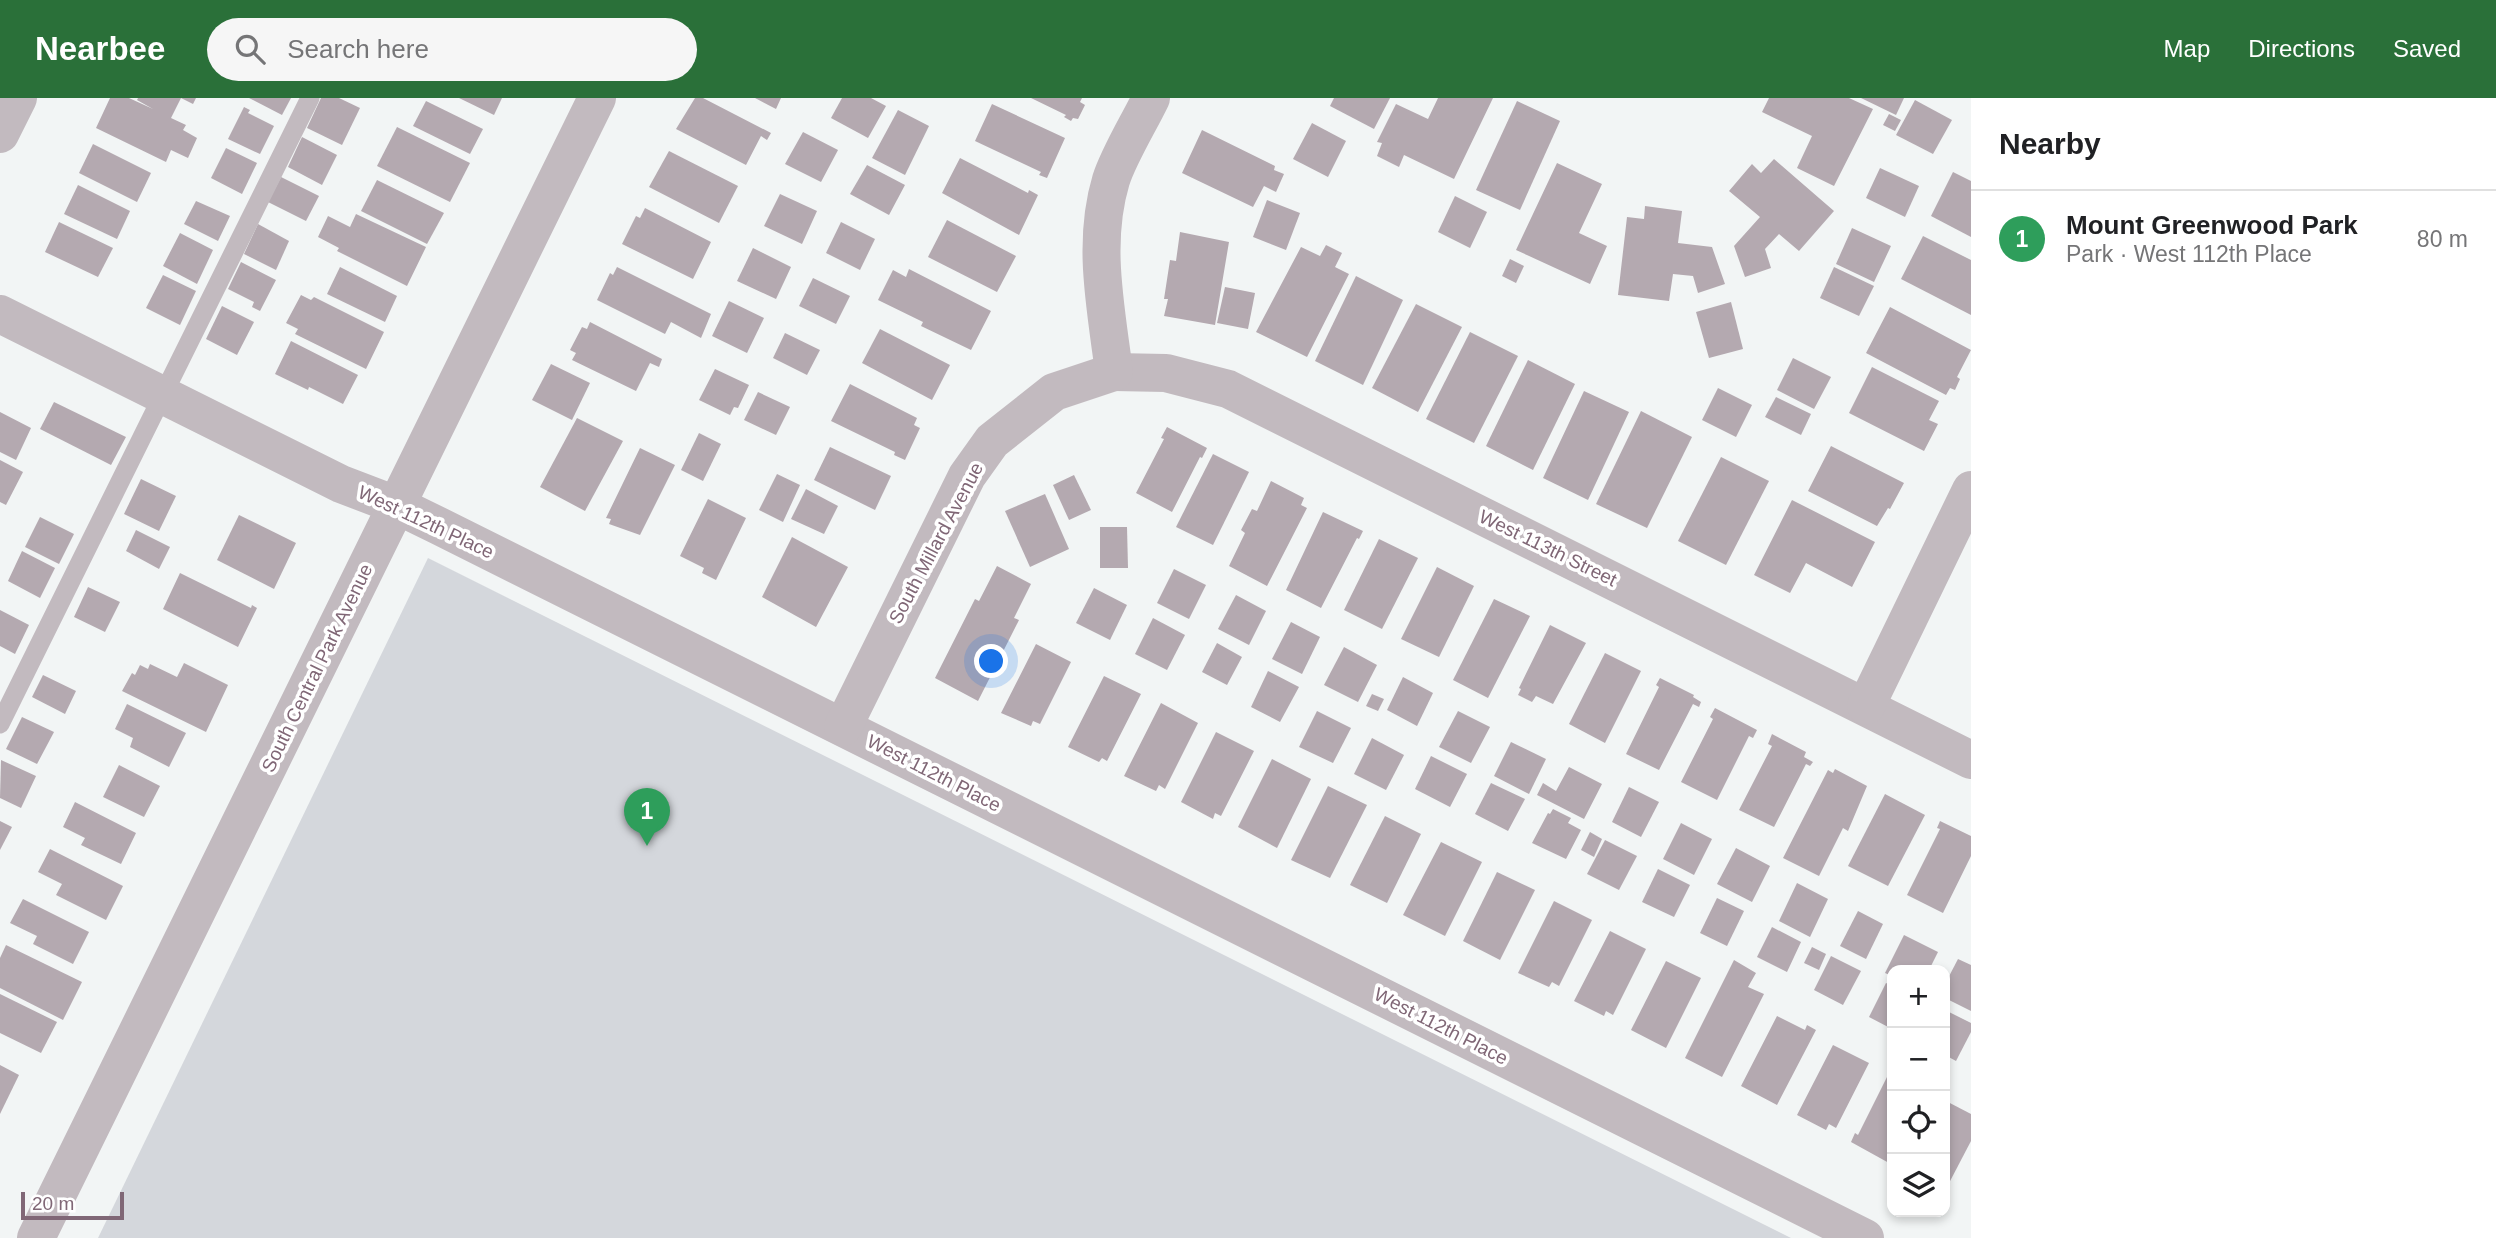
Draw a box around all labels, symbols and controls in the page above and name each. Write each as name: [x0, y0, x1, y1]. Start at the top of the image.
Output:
search box: [207, 18, 697, 81]
text: Nearbee: [35, 30, 165, 67]
icon: search: [231, 30, 269, 68]
text: Search here: [287, 34, 429, 64]
text: Map: [2164, 35, 2210, 62]
text: Directions: [2248, 35, 2355, 62]
text: Saved: [2393, 35, 2461, 62]
text: Nearby: [1999, 127, 2101, 160]
text: Mount Greenwood Park: [2066, 210, 2358, 240]
text: 1: [2016, 226, 2028, 252]
text: 80 m: [2417, 226, 2468, 252]
text: Park · West 112th Place: [2066, 241, 2312, 267]
street label: South Millard Avenue: [885, 459, 987, 627]
street label: West 112th Place: [355, 481, 497, 563]
street label: West 113th Street: [1476, 506, 1621, 591]
street label: South Central Park Avenue: [257, 561, 377, 775]
your location: [974, 644, 1008, 678]
street label: West 112th Place: [864, 730, 1004, 816]
pin: 1: [624, 788, 670, 846]
map controls: [1887, 965, 1950, 1217]
button: +: [1887, 965, 1950, 1028]
street label: West 112th Place: [1371, 983, 1511, 1069]
button: −: [1887, 1028, 1950, 1091]
button: locate: [1887, 1091, 1950, 1154]
button: layers: [1887, 1154, 1950, 1217]
scale bar: [21, 1189, 124, 1221]
text: 20 m: [32, 1193, 74, 1214]

